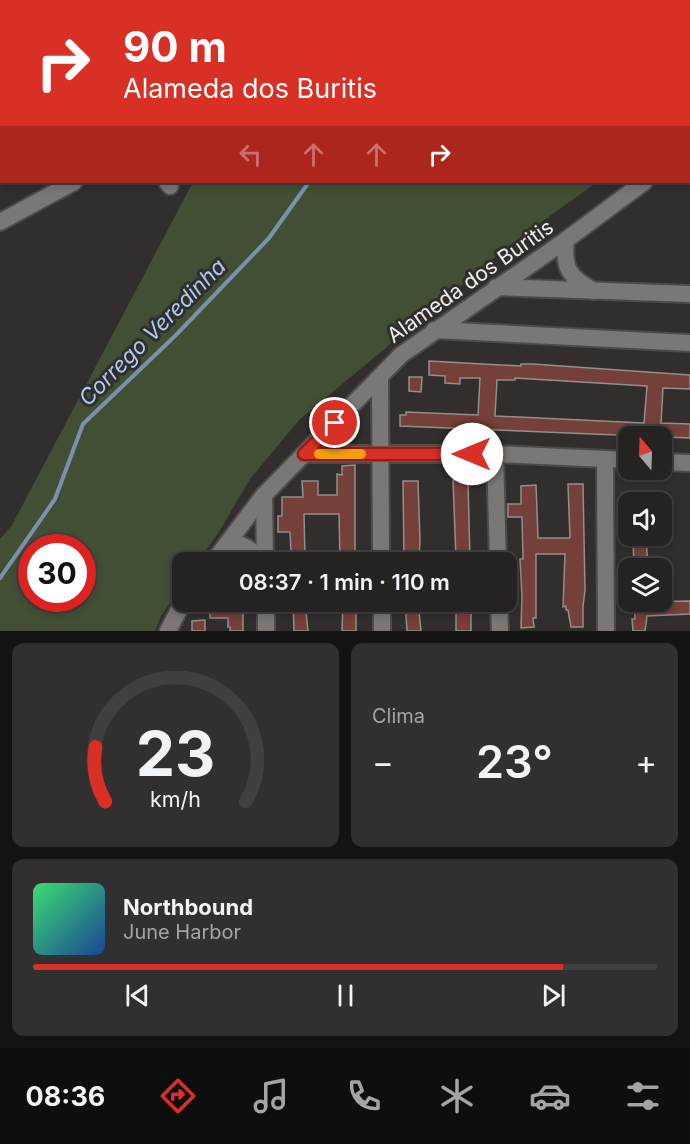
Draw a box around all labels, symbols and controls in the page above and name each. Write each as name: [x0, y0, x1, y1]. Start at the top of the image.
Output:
text: 90 m: [123, 21, 227, 72]
icon: right: [24, 24, 102, 102]
text: Alameda dos Buritis: [123, 72, 377, 105]
icon: left: [234, 138, 267, 171]
icon: ahead: [297, 138, 330, 171]
icon: ahead: [360, 138, 393, 171]
icon: right: [423, 138, 456, 171]
street label: Alameda dos Buritis: [382, 214, 558, 348]
water label: Corrego Veredinha: [73, 253, 231, 411]
pin: [309, 397, 360, 448]
icon: arrive: [318, 406, 351, 439]
position arrow: [440, 422, 504, 486]
north arrow: [618, 426, 672, 480]
map controls: [618, 426, 672, 612]
button: sound: [618, 492, 672, 546]
speed limit sign: 30: [18, 534, 96, 612]
button: layers: [618, 558, 672, 612]
text: 08:37 · 1 min · 110 m: [239, 569, 450, 595]
text: Clima: [372, 704, 425, 728]
text: 23: [136, 716, 215, 791]
text: 23°: [476, 734, 553, 789]
text: −: [372, 742, 394, 782]
text: +: [635, 742, 657, 782]
text: km/h: [150, 786, 201, 812]
text: Northbound: [123, 894, 253, 920]
text: June Harbor: [123, 920, 241, 944]
icon: previous: [121, 979, 154, 1012]
icon: pause: [329, 979, 362, 1012]
icon: next: [537, 979, 570, 1012]
icon: directions: [157, 1075, 199, 1117]
icon: music: [250, 1075, 292, 1117]
icon: phone: [343, 1075, 385, 1117]
icon: climate: [436, 1075, 478, 1117]
icon: car: [529, 1075, 571, 1117]
icon: filters: [622, 1075, 664, 1117]
text: 08:36: [26, 1080, 105, 1113]

